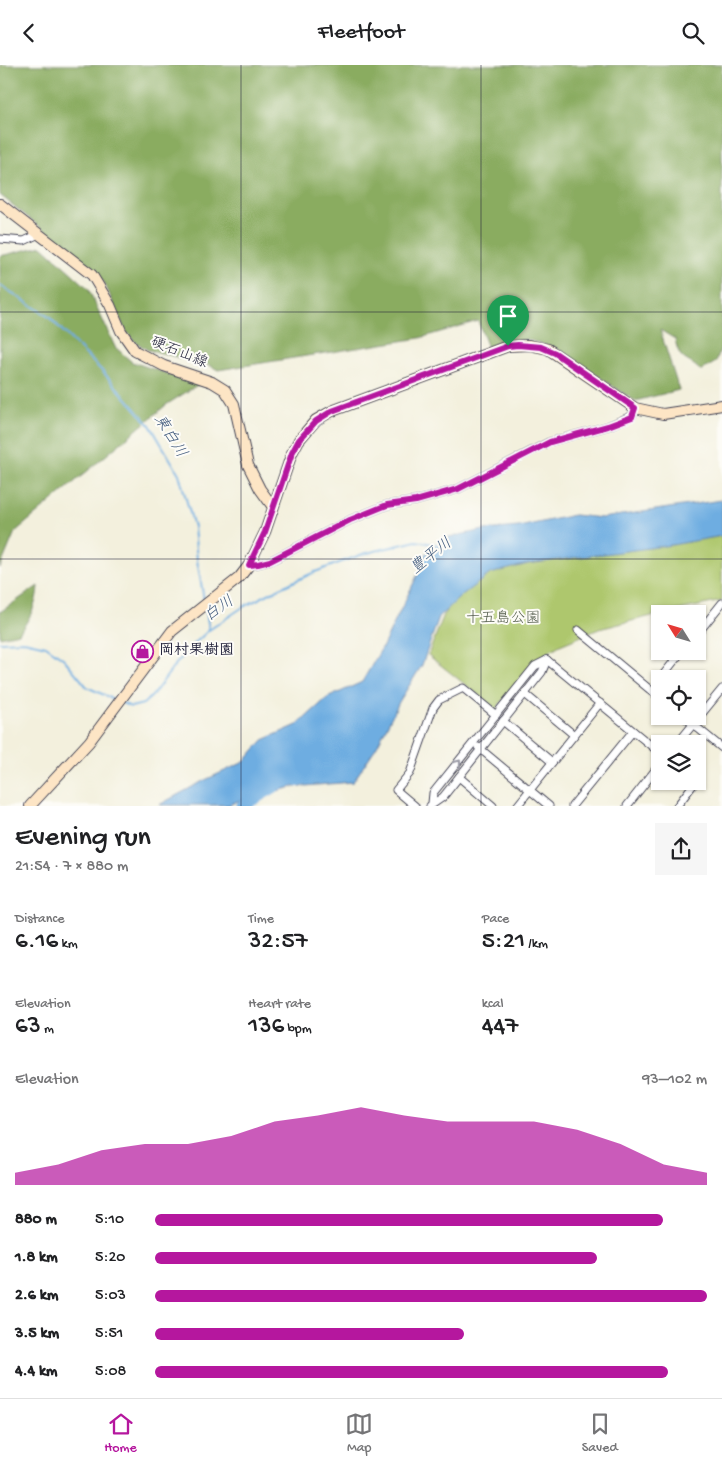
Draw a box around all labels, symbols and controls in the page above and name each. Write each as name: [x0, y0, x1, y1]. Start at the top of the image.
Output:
icon: back: [15, 19, 43, 47]
icon: search: [679, 19, 707, 47]
text: Fleetfoot: [318, 20, 404, 46]
pin: [487, 295, 529, 346]
icon: arrive: [494, 302, 522, 330]
street label: 硬石山線: [148, 332, 211, 373]
water label: 東白川: [148, 411, 191, 462]
water label: 豊平川: [407, 534, 457, 579]
water label: 白川: [201, 592, 239, 627]
north arrow: [651, 605, 706, 660]
map controls: [651, 605, 706, 790]
park label: 十五島公園: [465, 609, 541, 628]
shop icon: 岡村果樹園: [131, 639, 155, 663]
place label: 岡村果樹園: [159, 642, 234, 660]
button: locate: [651, 670, 706, 725]
button: layers: [651, 735, 706, 790]
one-way arrow: [452, 760, 460, 769]
text: Evening run: [15, 822, 151, 855]
button: share: [655, 823, 707, 875]
text: 21:54 · 7 × 880 m: [15, 858, 128, 877]
text: Distance: [15, 911, 64, 928]
text: Time: [248, 911, 274, 928]
text: Pace: [482, 911, 509, 928]
text: 6.16: [15, 928, 58, 957]
text: 32:57: [248, 928, 308, 957]
text: 5:21: [482, 928, 525, 957]
text: km: [58, 936, 78, 953]
text: /km: [525, 936, 548, 953]
text: Elevation: [15, 996, 71, 1013]
text: Heart rate: [248, 996, 311, 1013]
text: kcal: [482, 996, 504, 1013]
text: 63: [15, 1013, 41, 1042]
text: 136: [248, 1013, 284, 1042]
text: 447: [482, 1013, 518, 1042]
text: m: [41, 1021, 54, 1038]
text: bpm: [284, 1021, 312, 1038]
text: Elevation: [15, 1071, 79, 1090]
text: 93–102 m: [642, 1071, 707, 1090]
text: 880 m: [15, 1211, 57, 1230]
text: 5:10: [95, 1211, 124, 1230]
text: 1.8 km: [15, 1249, 58, 1268]
text: 5:20: [95, 1249, 125, 1268]
text: 2.6 km: [15, 1287, 58, 1306]
text: 5:03: [95, 1287, 126, 1306]
text: 3.5 km: [15, 1325, 59, 1344]
text: 5:51: [95, 1325, 123, 1344]
text: 4.4 km: [15, 1363, 57, 1382]
text: 5:08: [95, 1363, 126, 1382]
tab: Home: [104, 1410, 137, 1457]
tab: Map: [345, 1410, 373, 1457]
tab: Saved: [582, 1410, 618, 1457]

